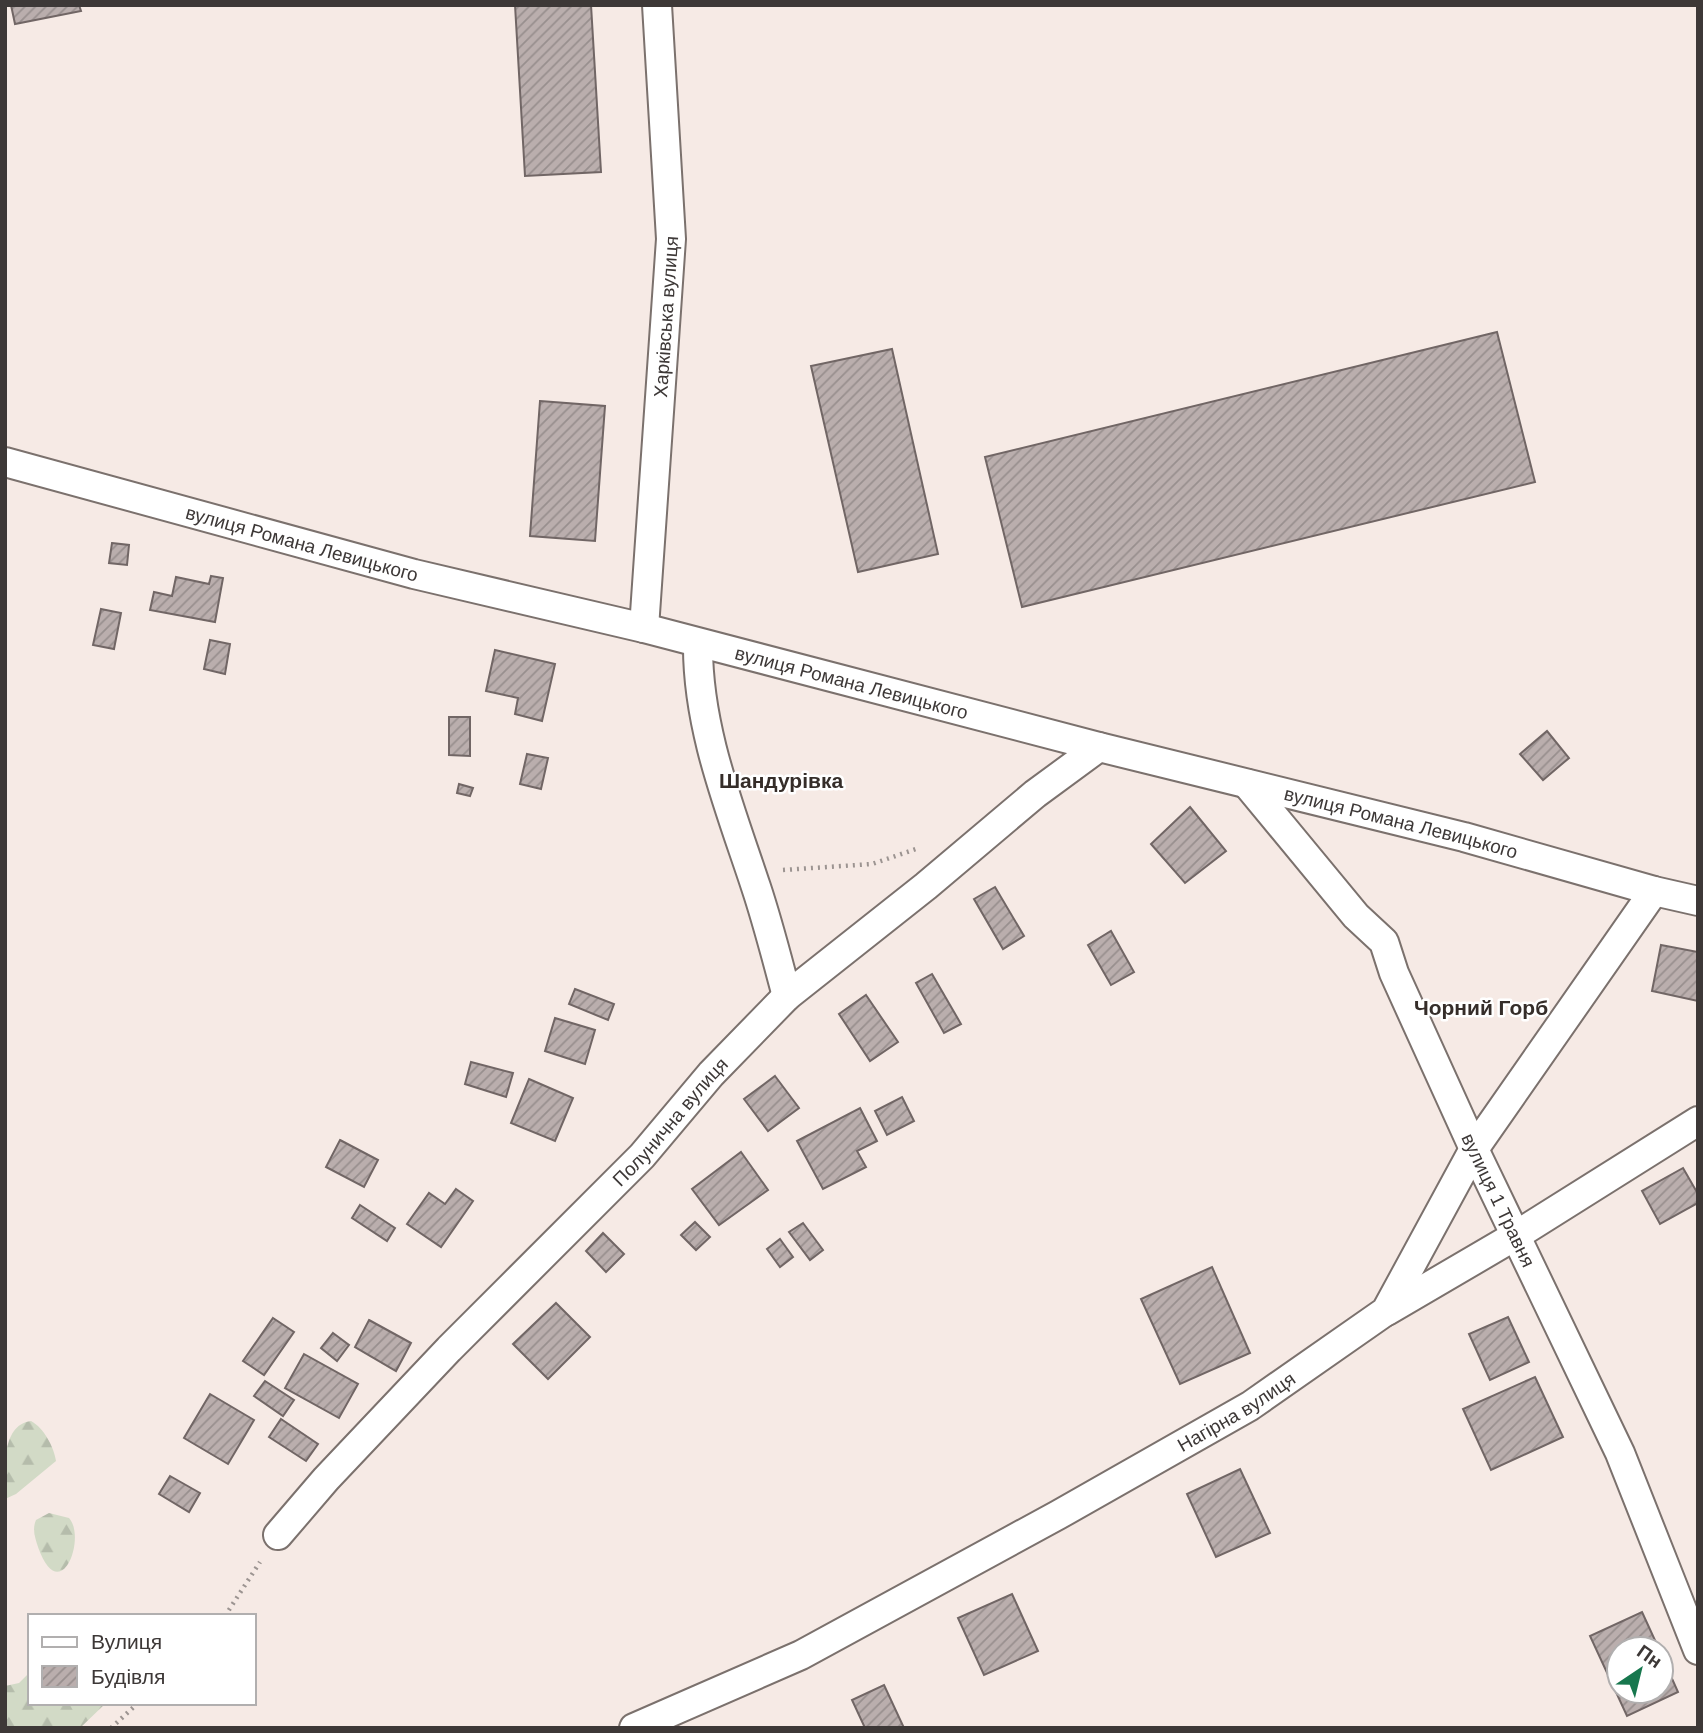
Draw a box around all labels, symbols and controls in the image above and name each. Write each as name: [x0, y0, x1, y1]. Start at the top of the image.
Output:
street label: Харківська вулиця: [650, 235, 682, 398]
street label: вулиця Романа Левицького: [183, 502, 421, 586]
street label: вулиця Романа Левицького: [733, 642, 970, 723]
district label: Шандурівка: [719, 769, 843, 792]
street label: вулиця Романа Левицького: [1282, 783, 1520, 863]
district label: Чорний Горб: [1414, 996, 1548, 1019]
street label: Полунична вулиця: [608, 1053, 732, 1190]
street label: вулиця 1 Травня: [1457, 1130, 1539, 1270]
street label: Нагірна вулиця: [1174, 1368, 1299, 1456]
legend: [28, 1614, 256, 1705]
text: Вулиця: [91, 1630, 162, 1653]
north arrow: [1605, 1635, 1675, 1705]
text: Пн: [1633, 1641, 1666, 1672]
text: Будівля: [91, 1665, 165, 1688]

